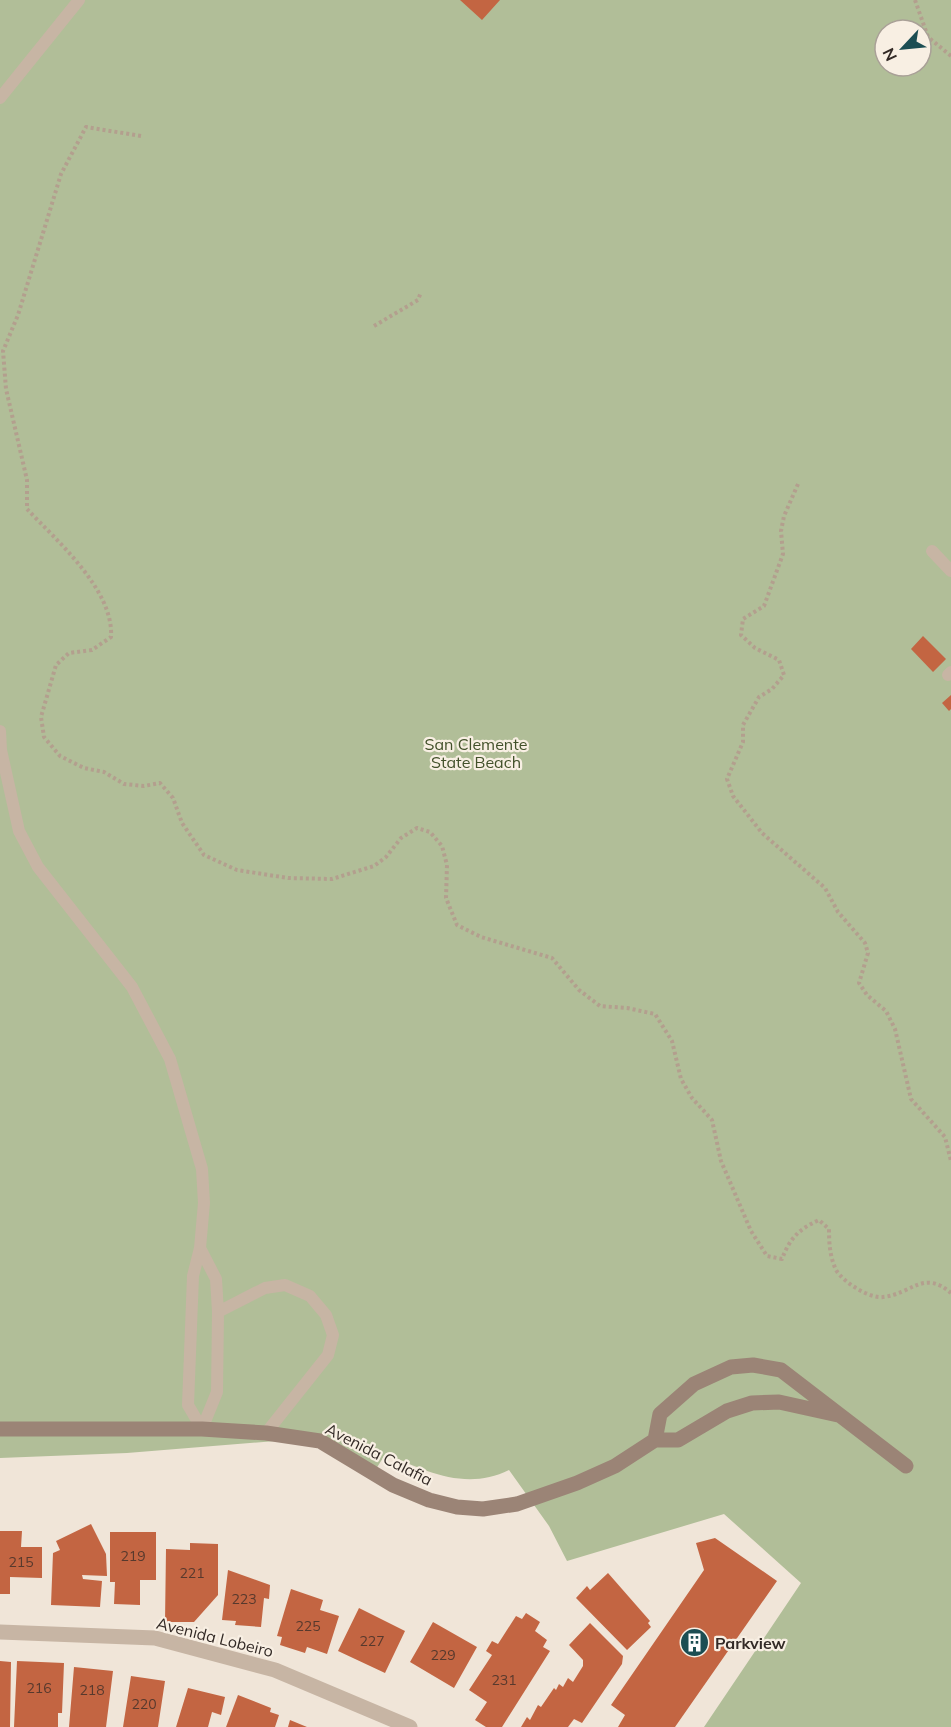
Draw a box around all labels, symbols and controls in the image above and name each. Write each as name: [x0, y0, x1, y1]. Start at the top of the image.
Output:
north arrow: [873, 18, 933, 78]
text: N: [878, 45, 901, 64]
park label: San Clemente State Beach: [425, 734, 527, 772]
street label: Avenida Calafia: [322, 1418, 436, 1490]
house number: 219: [120, 1547, 146, 1565]
house number: 215: [8, 1553, 34, 1571]
house number: 221: [179, 1564, 205, 1582]
house number: 223: [231, 1590, 257, 1608]
street label: Avenida Lobeiro: [154, 1613, 276, 1661]
house number: 225: [295, 1617, 321, 1635]
building icon: Parkview: [678, 1627, 710, 1659]
house number: 227: [359, 1632, 385, 1650]
place label: Parkview: [715, 1633, 786, 1653]
house number: 229: [430, 1646, 456, 1664]
house number: 231: [491, 1671, 517, 1689]
house number: 216: [26, 1679, 52, 1697]
house number: 218: [79, 1681, 105, 1699]
house number: 220: [131, 1695, 157, 1713]

